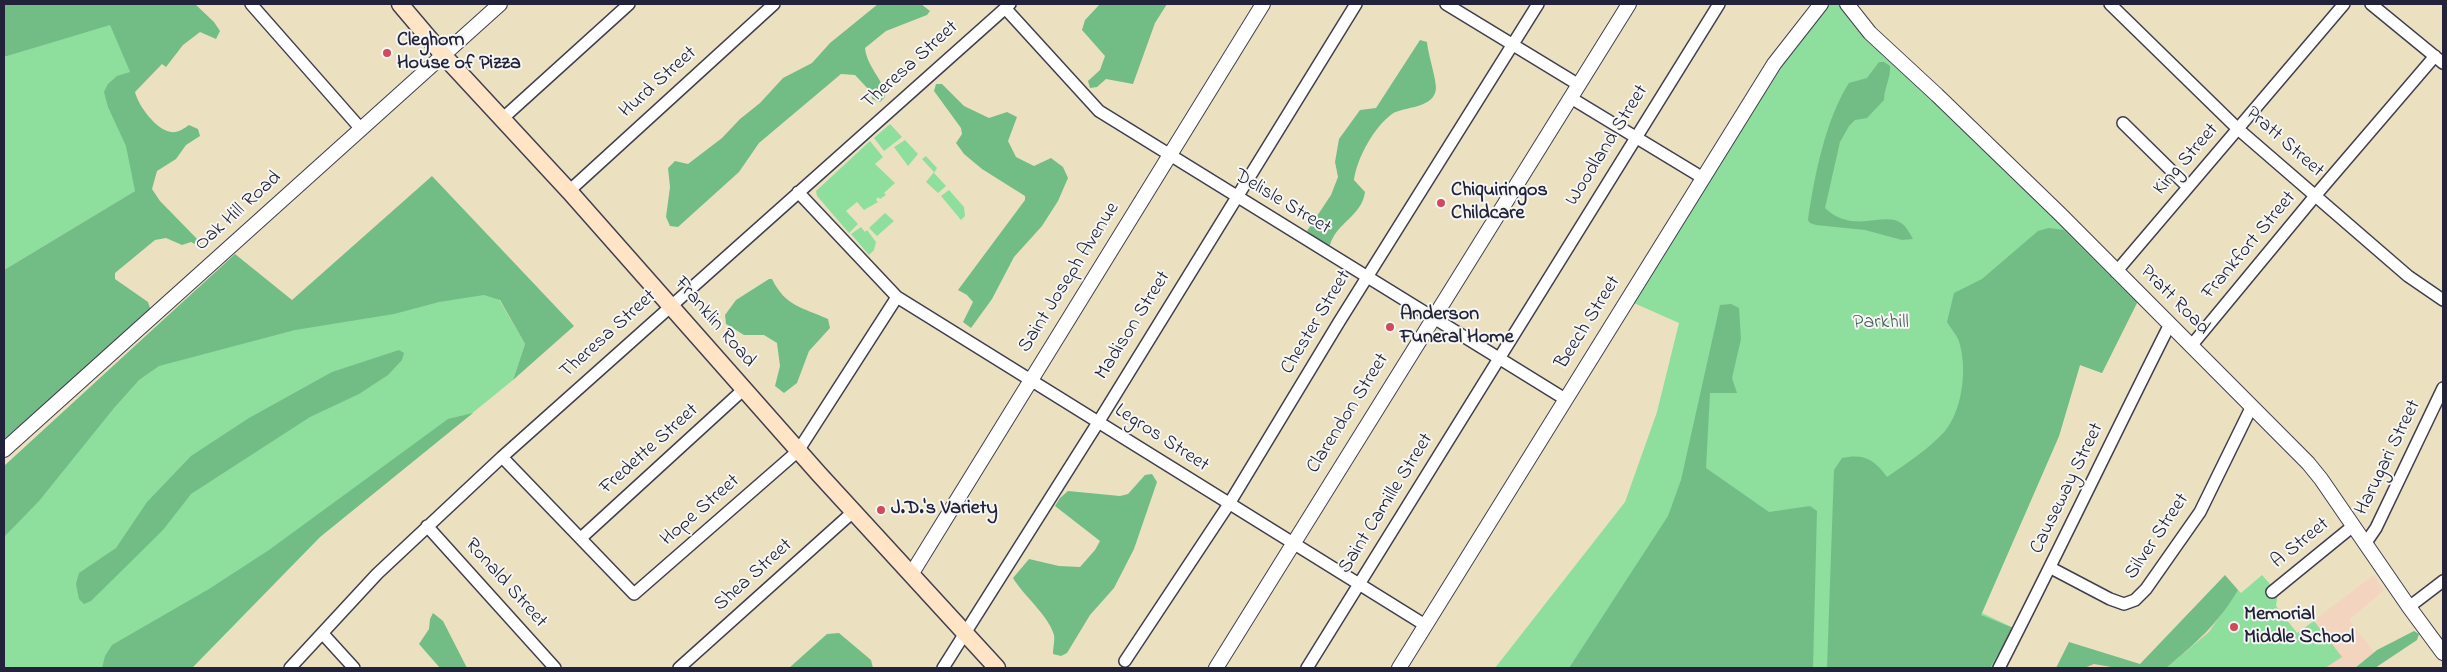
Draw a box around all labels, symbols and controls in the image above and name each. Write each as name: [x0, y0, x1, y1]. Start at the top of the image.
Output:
street label: Theresa Street: [858, 16, 964, 116]
place label: Cleghorn House of Pizza: [397, 30, 521, 77]
street label: Hurd Street: [615, 42, 703, 124]
marker: Cleghorn House of Pizza: [381, 47, 393, 59]
street label: Woodland Street: [1561, 81, 1655, 211]
street label: Pratt Street: [2240, 102, 2328, 184]
street label: King Street: [2149, 119, 2225, 201]
street label: Delisle Street: [1229, 165, 1335, 241]
street label: Oak Hill Road: [191, 167, 287, 257]
place label: Chiquiringos Childcare: [1451, 180, 1548, 227]
street label: Frankfort Street: [2198, 187, 2302, 305]
marker: Chiquiringos Childcare: [1435, 197, 1447, 209]
street label: Saint Joseph Avenue: [1014, 198, 1126, 358]
street label: Pratt Road: [2134, 261, 2214, 341]
street label: Madison Street: [1091, 267, 1177, 385]
street label: Chester Street: [1277, 267, 1357, 379]
street label: Beech Street: [1551, 272, 1627, 374]
street label: Franklin Road: [668, 273, 760, 373]
street label: Theresa Street: [556, 285, 662, 385]
place label: Anderson Funeral Home: [1400, 304, 1514, 351]
park label: Parkhill: [1853, 312, 1909, 336]
marker: Anderson Funeral Home: [1384, 321, 1396, 333]
street label: Clarendon Street: [1303, 350, 1395, 478]
street label: Harugari Street: [2351, 397, 2427, 519]
street label: Fredette Street: [596, 399, 704, 501]
street label: Legros Street: [1109, 400, 1213, 478]
street label: Causeway Street: [2026, 420, 2110, 558]
street label: Saint Camille Street: [1334, 429, 1440, 579]
street label: Hope Street: [656, 470, 746, 552]
street label: Silver Street: [2120, 489, 2196, 585]
place label: J.D.'s Variety: [891, 498, 998, 522]
marker: J.D.'s Variety: [875, 504, 887, 516]
street label: A Street: [2267, 513, 2335, 575]
street label: Ronald Street: [459, 534, 551, 634]
street label: Shea Street: [710, 534, 798, 618]
place label: Memorial Middle School: [2244, 604, 2354, 651]
marker: Memorial Middle School: [2228, 621, 2240, 633]

